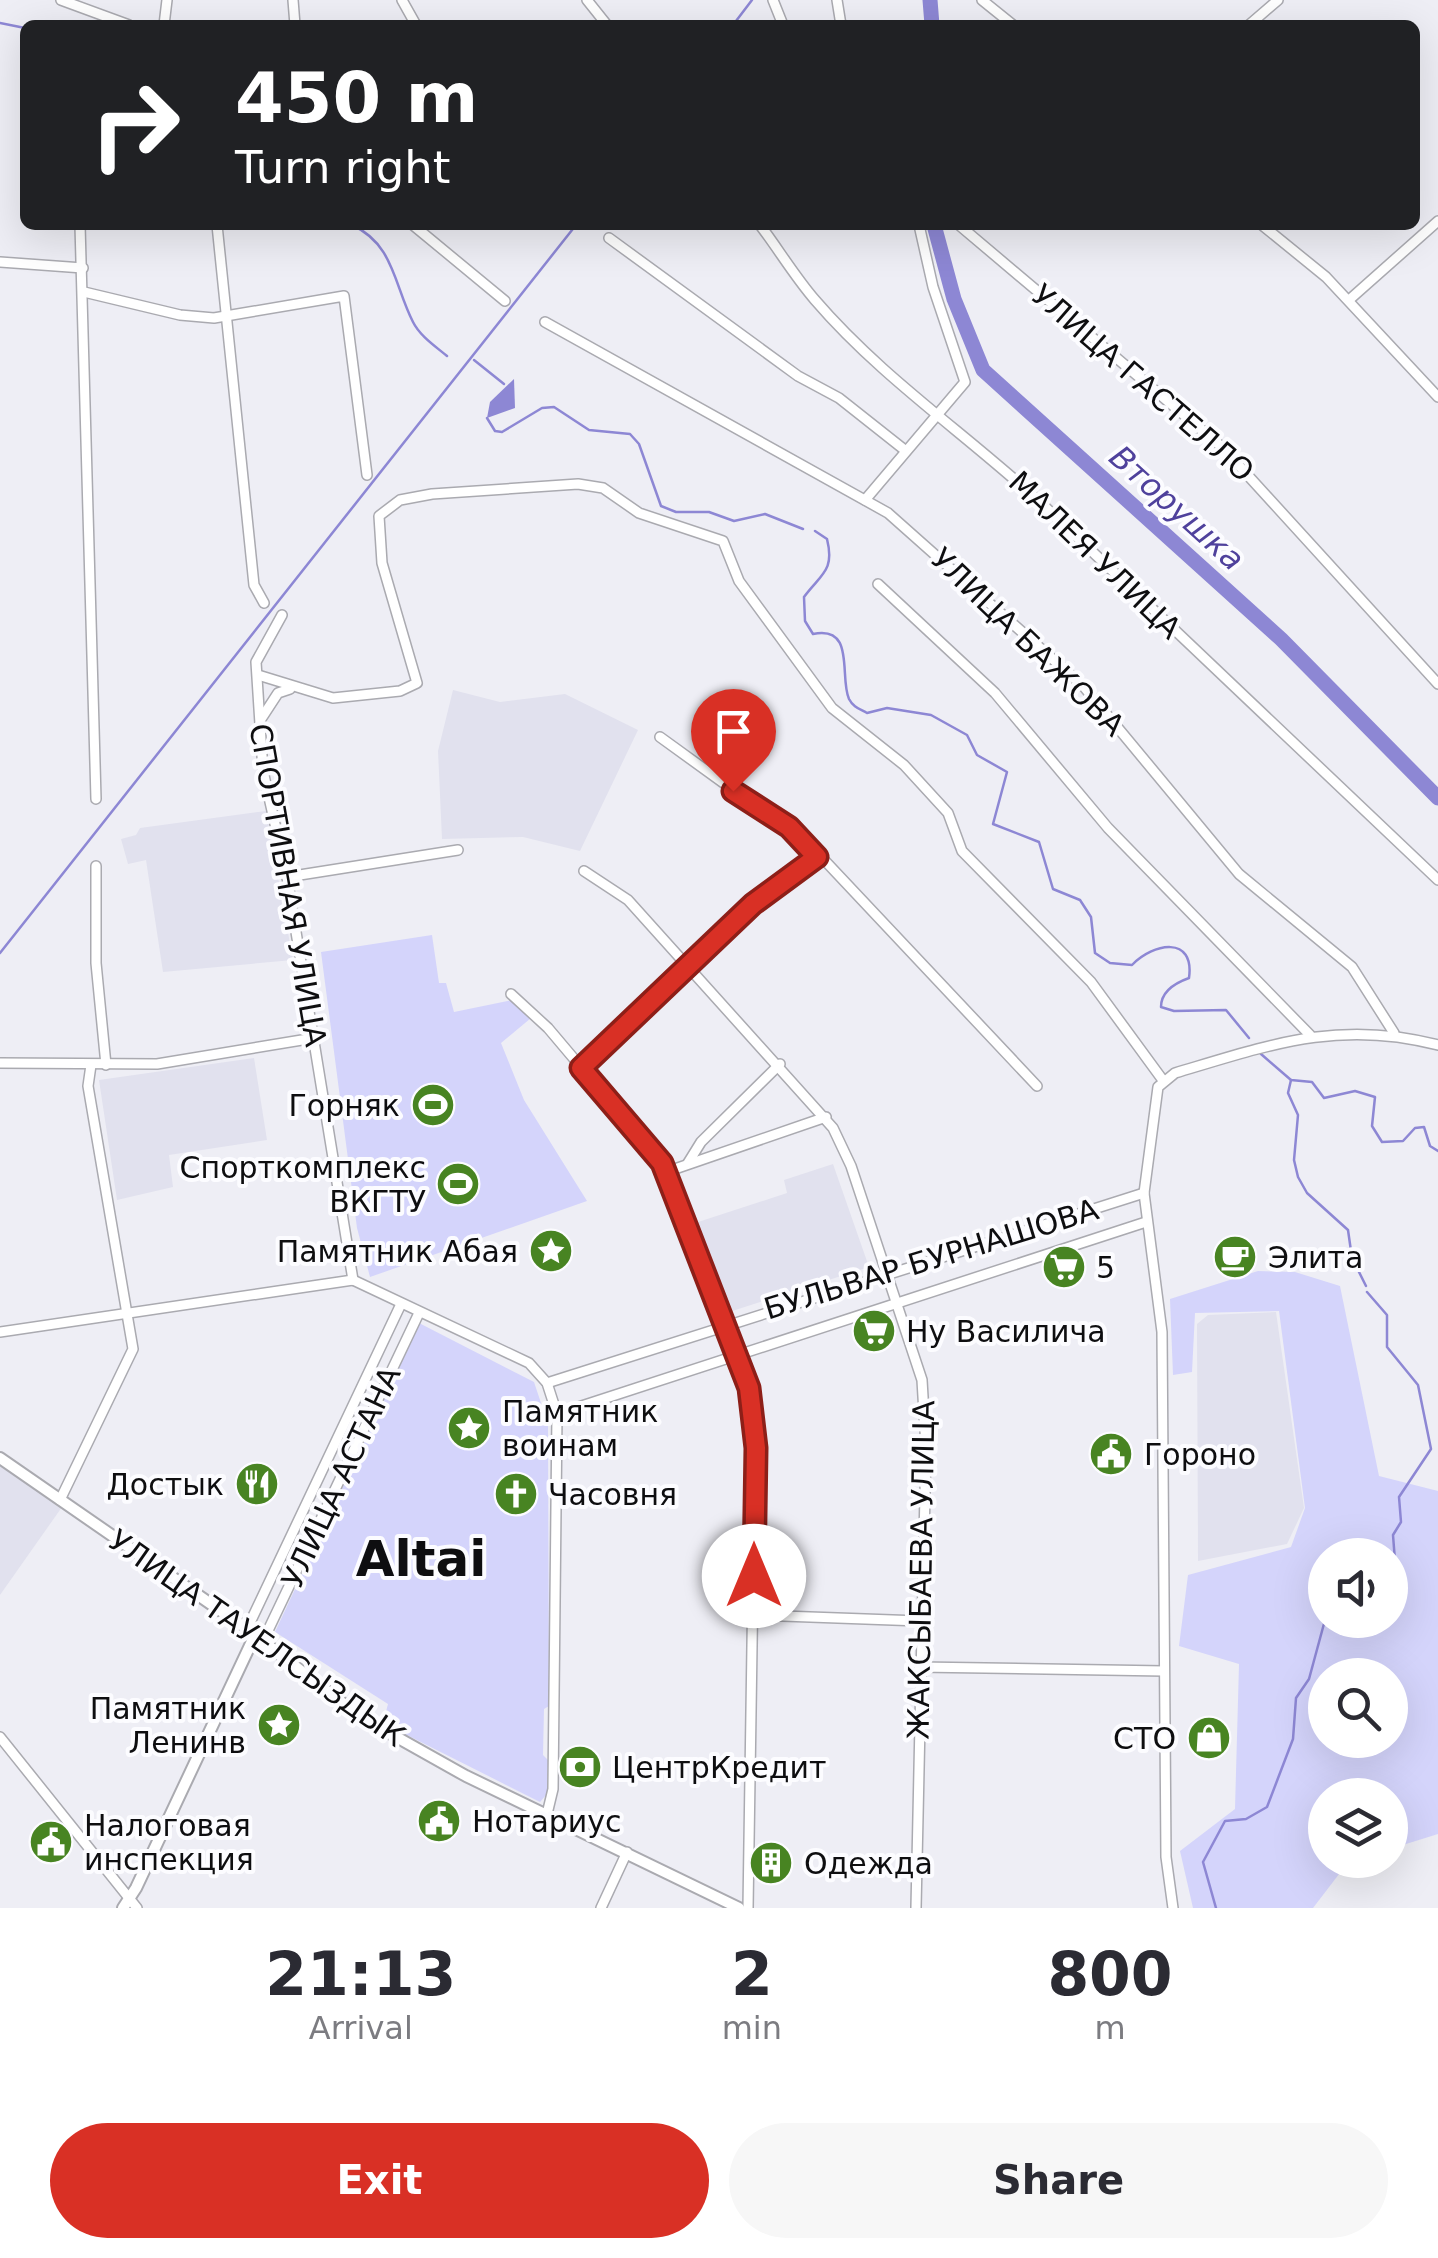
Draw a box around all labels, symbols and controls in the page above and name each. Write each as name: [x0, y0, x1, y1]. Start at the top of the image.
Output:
text: 450 m: [235, 57, 478, 139]
icon: right: [70, 60, 200, 190]
text: Turn right: [235, 141, 450, 194]
street label: УЛИЦА ГАСТЕЛЛО: [1025, 277, 1261, 489]
water label: Вторушка: [1102, 438, 1252, 578]
street label: МАЛЕЯ УЛИЦА: [1002, 464, 1189, 646]
street label: УЛИЦА БАЖОВА: [924, 541, 1132, 743]
pin: [691, 689, 776, 792]
icon: arrive: [706, 704, 761, 759]
street label: СПОРТИВНАЯ УЛИЦА: [242, 721, 334, 1050]
sports icon: Горняк: [410, 1082, 456, 1128]
place label: Горняк: [289, 1088, 400, 1123]
place label: Спорткомплекс ВКГТУ: [180, 1150, 426, 1219]
sports icon: Спорткомплекс ВКГТУ: [435, 1161, 481, 1207]
street label: БУЛЬВАР БУРНАШОВА: [760, 1191, 1103, 1327]
place icon: Памятник Абая: [528, 1228, 574, 1274]
place label: Памятник Абая: [277, 1234, 518, 1269]
cafe icon: Элита: [1212, 1234, 1258, 1280]
place label: Элита: [1268, 1240, 1363, 1275]
supermarket icon: 5: [1041, 1244, 1087, 1290]
place label: 5: [1096, 1250, 1115, 1285]
supermarket icon: Ну Василича: [851, 1308, 897, 1354]
place label: Ну Василича: [906, 1314, 1106, 1349]
street label: УЛИЦА АСТАНА: [274, 1360, 408, 1593]
place label: Памятник воинам: [502, 1394, 658, 1463]
street label: ЖАКСЫБАЕВА УЛИЦА: [901, 1400, 941, 1740]
place icon: Памятник воинам: [446, 1405, 492, 1451]
public building icon: Гороно: [1088, 1431, 1134, 1477]
place label: Гороно: [1144, 1437, 1256, 1472]
restaurant icon: Достык: [234, 1461, 280, 1507]
place label: Достык: [106, 1467, 224, 1502]
church icon: Часовня: [493, 1471, 539, 1517]
place label: Часовня: [548, 1477, 677, 1512]
street label: УЛИЦА ТАУЕЛСЫЗДЫК: [102, 1522, 412, 1754]
position arrow: [702, 1524, 806, 1628]
district label: Altai: [356, 1530, 486, 1588]
map controls: [1308, 1538, 1408, 1878]
button: sound: [1308, 1538, 1408, 1638]
button: search: [1308, 1658, 1408, 1758]
place label: Памятник Ленинв: [90, 1691, 246, 1760]
place icon: Памятник Ленинв: [256, 1702, 302, 1748]
shop icon: СТО: [1186, 1715, 1232, 1761]
place label: СТО: [1113, 1721, 1176, 1756]
bank icon: ЦентрКредит: [557, 1744, 603, 1790]
place label: ЦентрКредит: [612, 1750, 826, 1785]
button: layers: [1308, 1778, 1408, 1878]
public building icon: Нотариус: [416, 1798, 462, 1844]
place label: Нотариус: [472, 1804, 622, 1839]
place label: Налоговая инспекция: [84, 1808, 254, 1877]
public building icon: Налоговая инспекция: [28, 1819, 74, 1865]
building icon: Одежда: [748, 1840, 794, 1886]
place label: Одежда: [804, 1846, 933, 1881]
text: 21:13: [265, 1939, 456, 2009]
text: 2: [731, 1939, 773, 2009]
text: 800: [1047, 1939, 1173, 2009]
text: Arrival: [309, 2009, 413, 2047]
text: min: [722, 2009, 782, 2047]
text: m: [1094, 2009, 1126, 2047]
button: Exit: [50, 2123, 709, 2238]
button: Share: [729, 2123, 1388, 2238]

